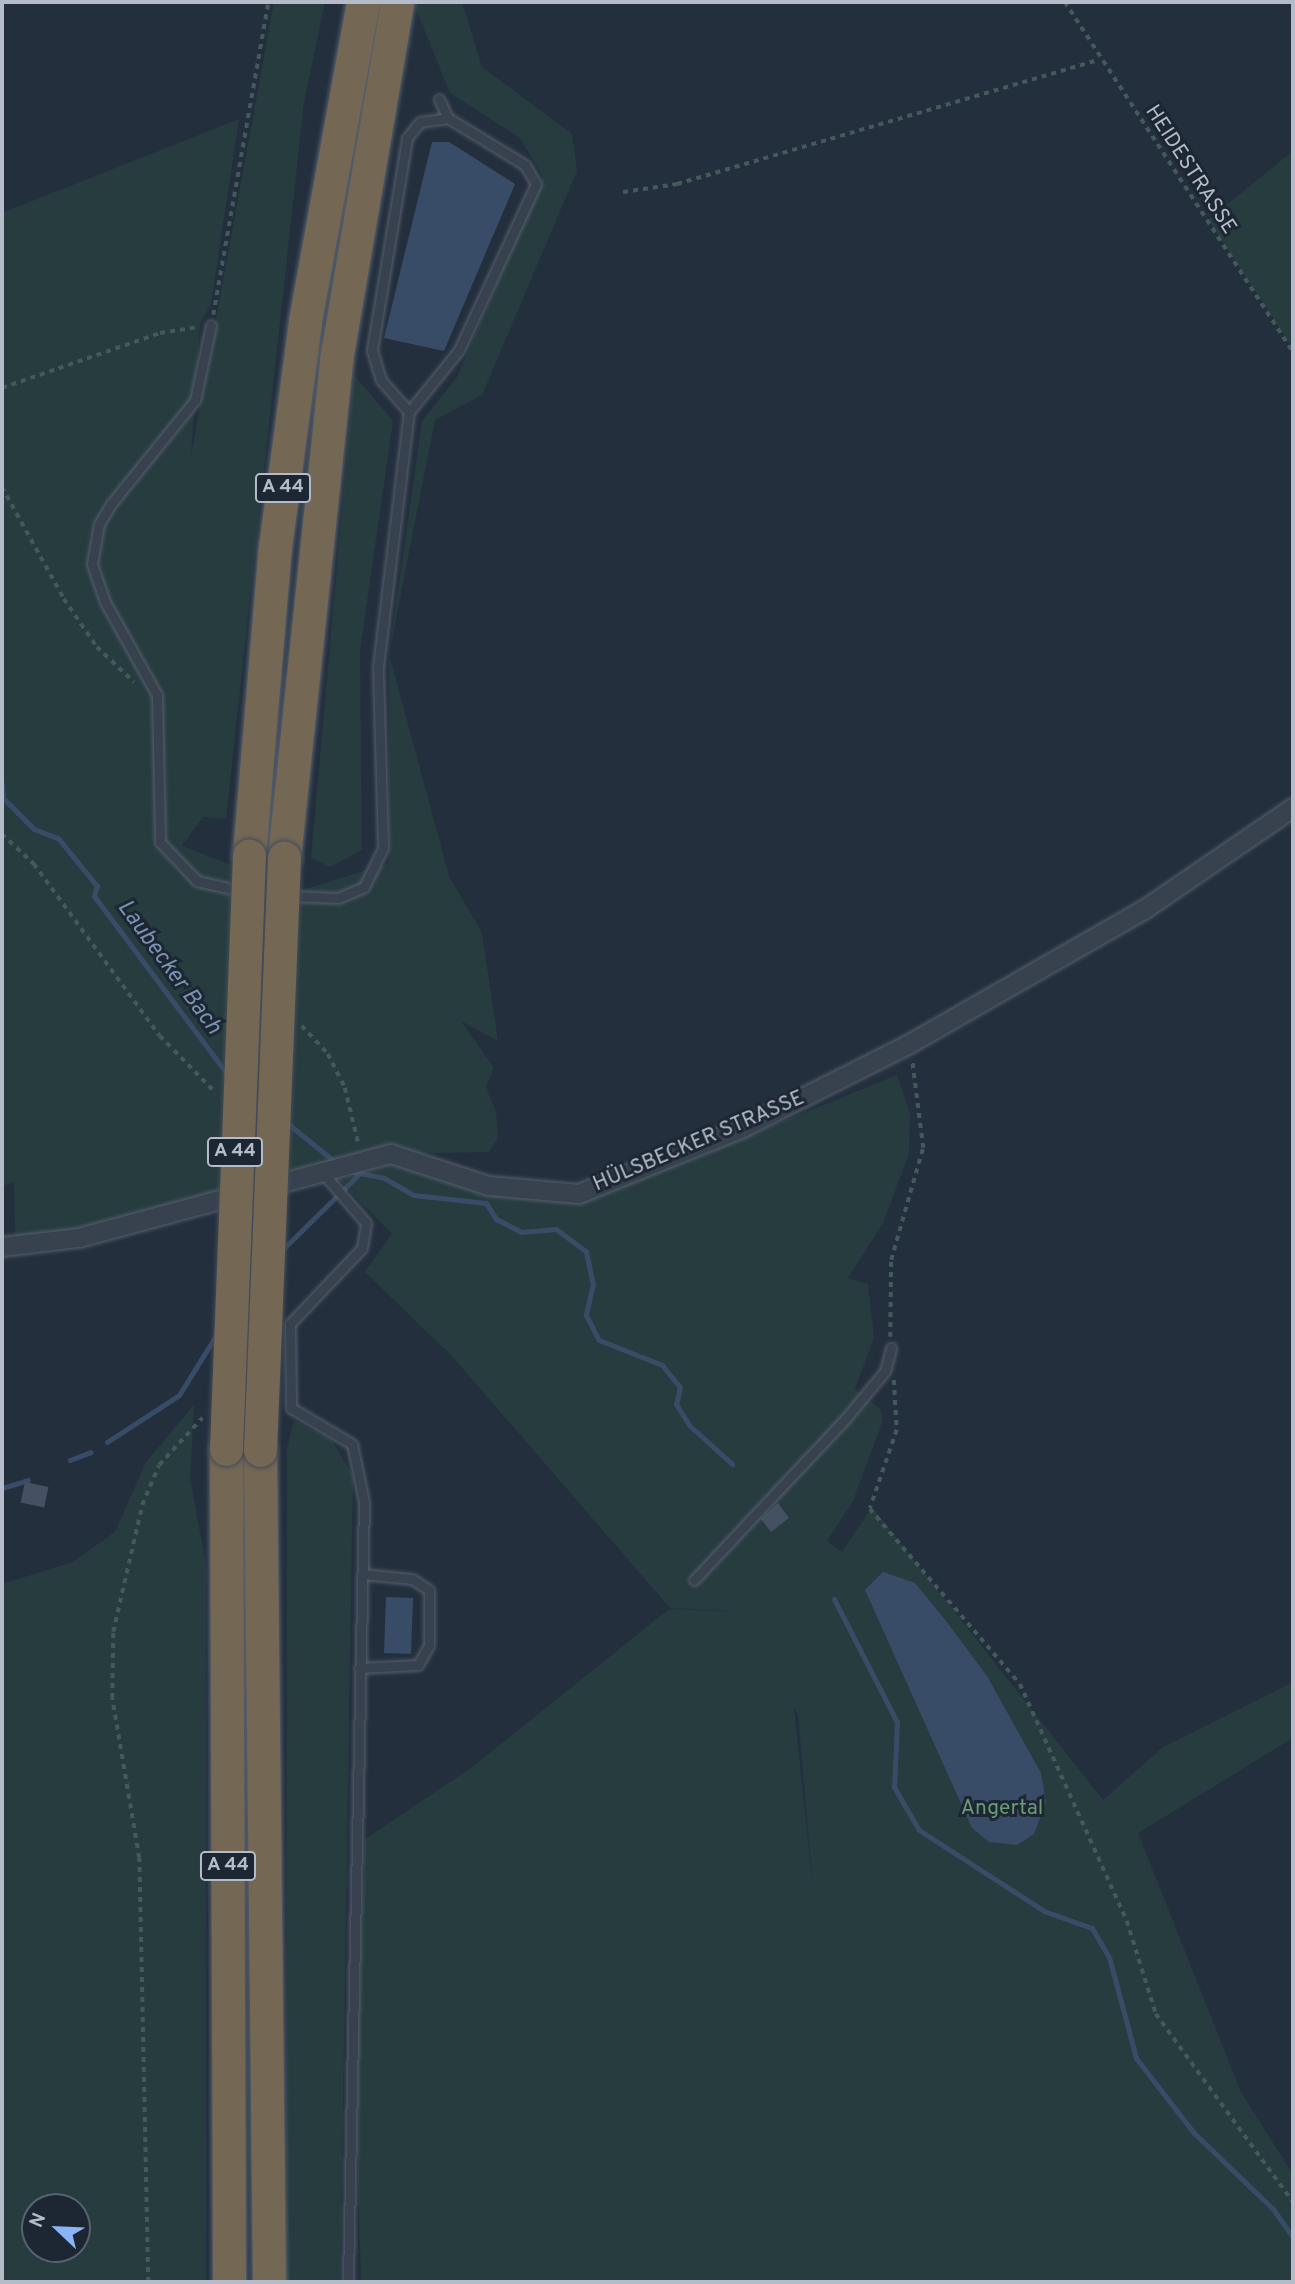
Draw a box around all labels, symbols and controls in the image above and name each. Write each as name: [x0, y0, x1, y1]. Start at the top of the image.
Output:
street label: HEIDESTRASSE: [1139, 101, 1241, 239]
road number: A 44: [253, 472, 313, 503]
water label: Laubecker Bach: [110, 895, 226, 1041]
street label: HÜLSBECKER STRASSE: [590, 1086, 808, 1198]
road number: A 44: [205, 1136, 265, 1168]
park label: Angertal: [961, 1796, 1043, 1822]
road number: A 44: [198, 1850, 258, 1882]
north arrow: [21, 2193, 91, 2263]
text: N: [25, 2210, 52, 2232]

